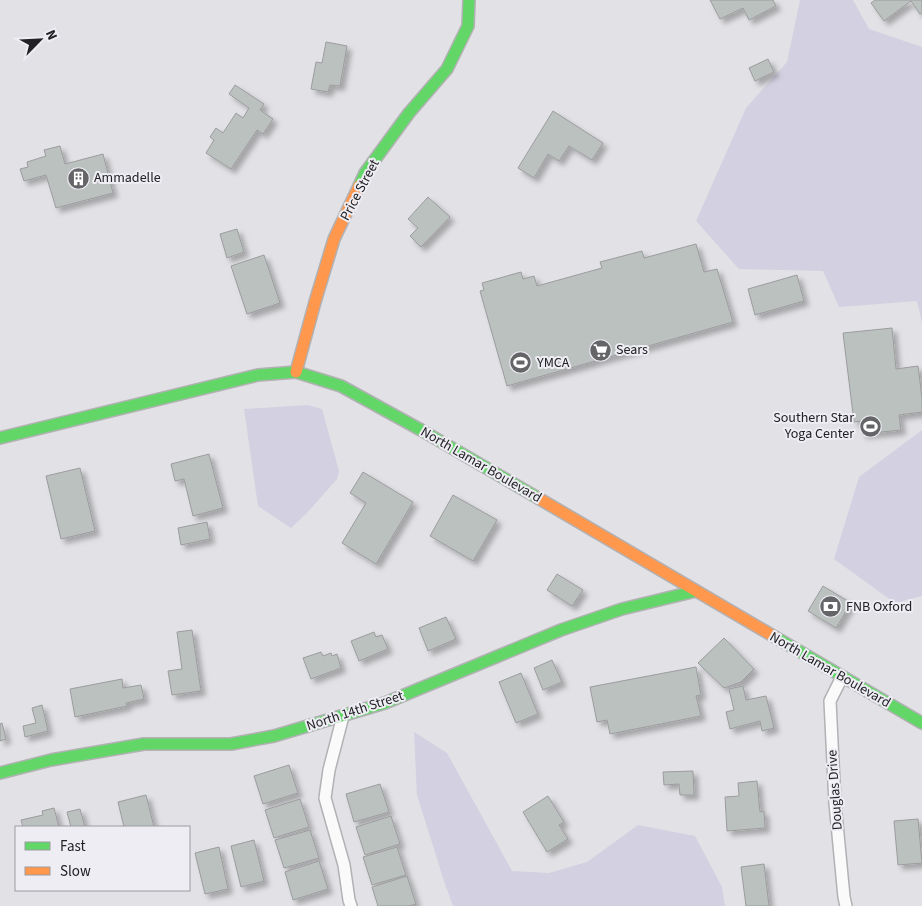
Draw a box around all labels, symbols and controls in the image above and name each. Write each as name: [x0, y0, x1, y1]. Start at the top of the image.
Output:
north arrow: [15, 15, 65, 65]
text: N: [40, 27, 62, 43]
street label: Price Street: [335, 155, 385, 224]
building icon: Ammadelle: [66, 166, 90, 190]
place label: Ammadelle: [94, 168, 161, 188]
supermarket icon: Sears: [588, 338, 612, 362]
place label: Sears: [616, 340, 648, 360]
sports icon: YMCA: [509, 351, 533, 375]
place label: YMCA: [536, 353, 570, 373]
place label: Southern Star Yoga Center: [773, 408, 854, 444]
sports icon: Southern Star Yoga Center: [858, 414, 882, 438]
street label: North Lamar Boulevard: [417, 422, 545, 508]
bank icon: FNB Oxford: [818, 595, 842, 619]
place label: FNB Oxford: [846, 597, 912, 617]
street label: North Lamar Boulevard: [766, 627, 894, 713]
street label: North 14th Street: [304, 686, 406, 736]
street label: Douglas Drive: [822, 749, 848, 831]
legend: [15, 826, 190, 891]
text: Fast: [60, 836, 86, 857]
text: Slow: [60, 861, 91, 882]

